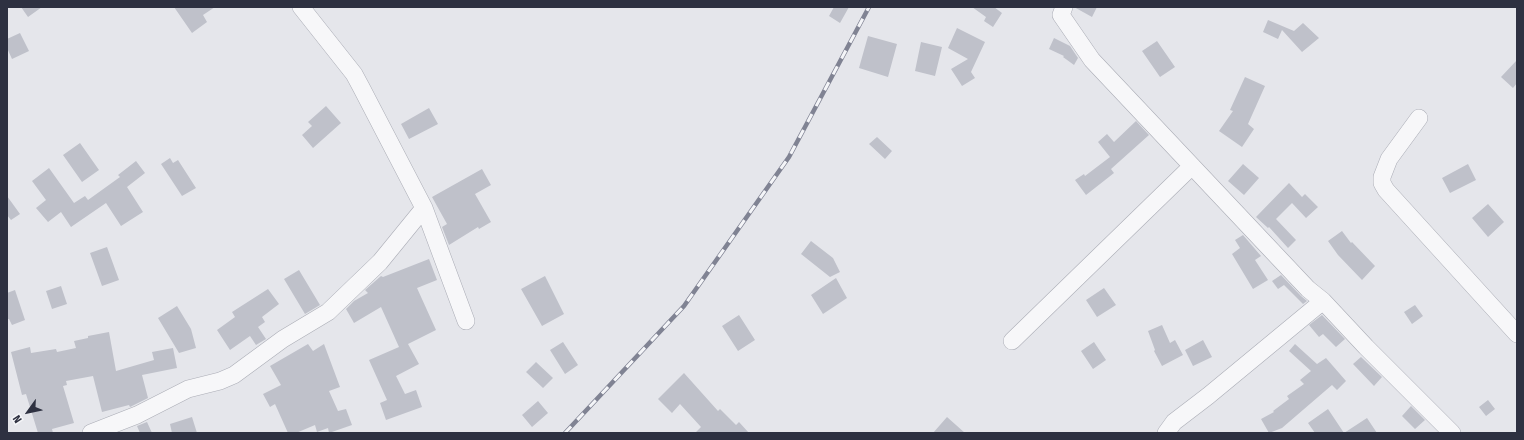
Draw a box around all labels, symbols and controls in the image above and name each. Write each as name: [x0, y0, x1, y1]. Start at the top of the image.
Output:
north arrow: [8, 392, 48, 432]
text: N: [10, 413, 25, 425]

